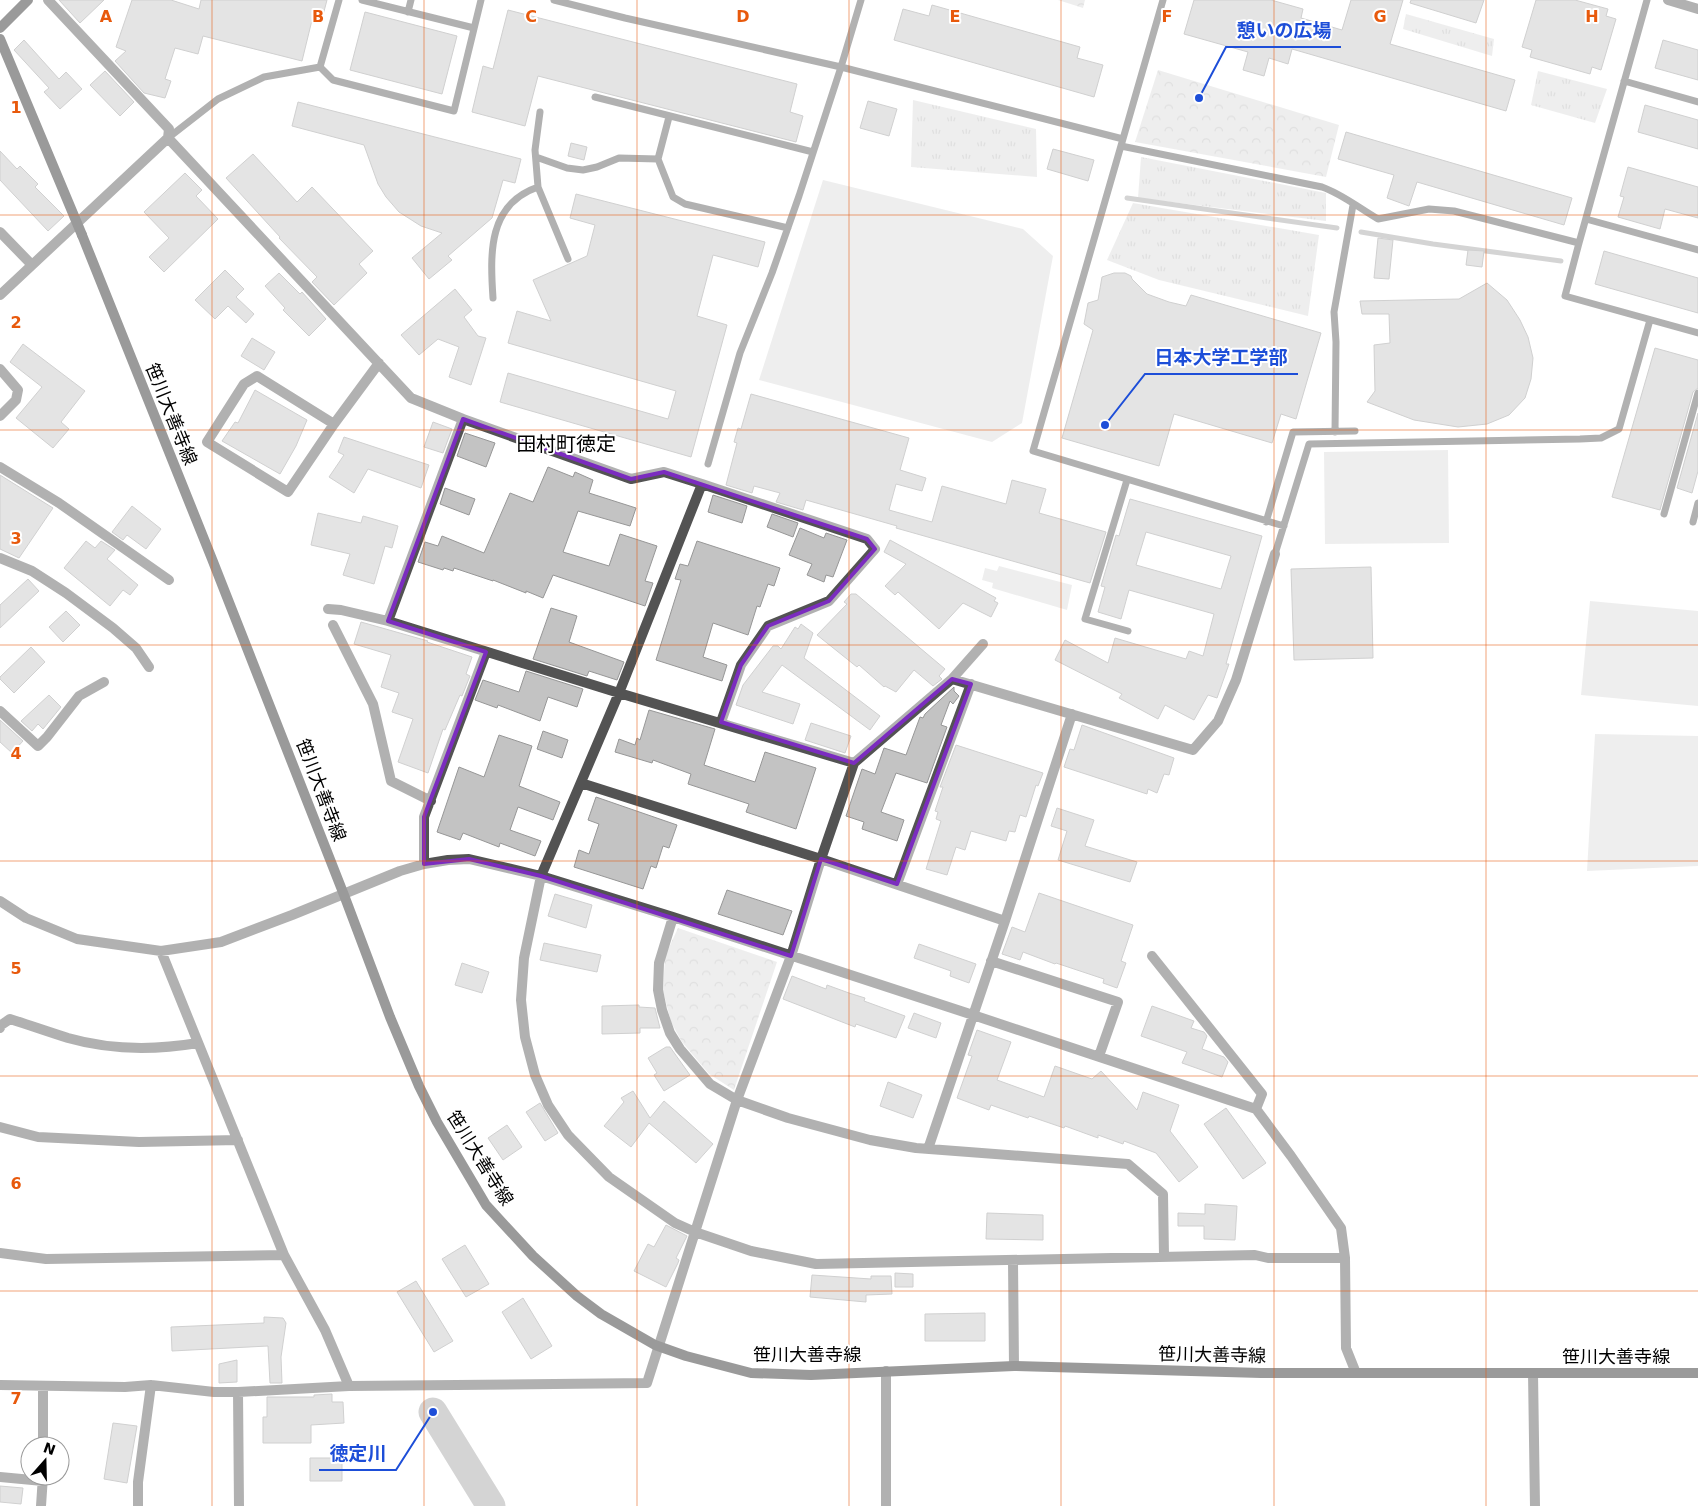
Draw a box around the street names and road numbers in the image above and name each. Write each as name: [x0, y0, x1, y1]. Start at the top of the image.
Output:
street label: 笹川大善寺線: [141, 360, 201, 468]
street label: 笹川大善寺線: [292, 736, 351, 844]
street label: 笹川大善寺線: [443, 1106, 518, 1209]
street label: 笹川大善寺線: [1158, 1343, 1266, 1366]
street label: 笹川大善寺線: [753, 1344, 861, 1365]
street label: 笹川大善寺線: [1562, 1346, 1670, 1367]

